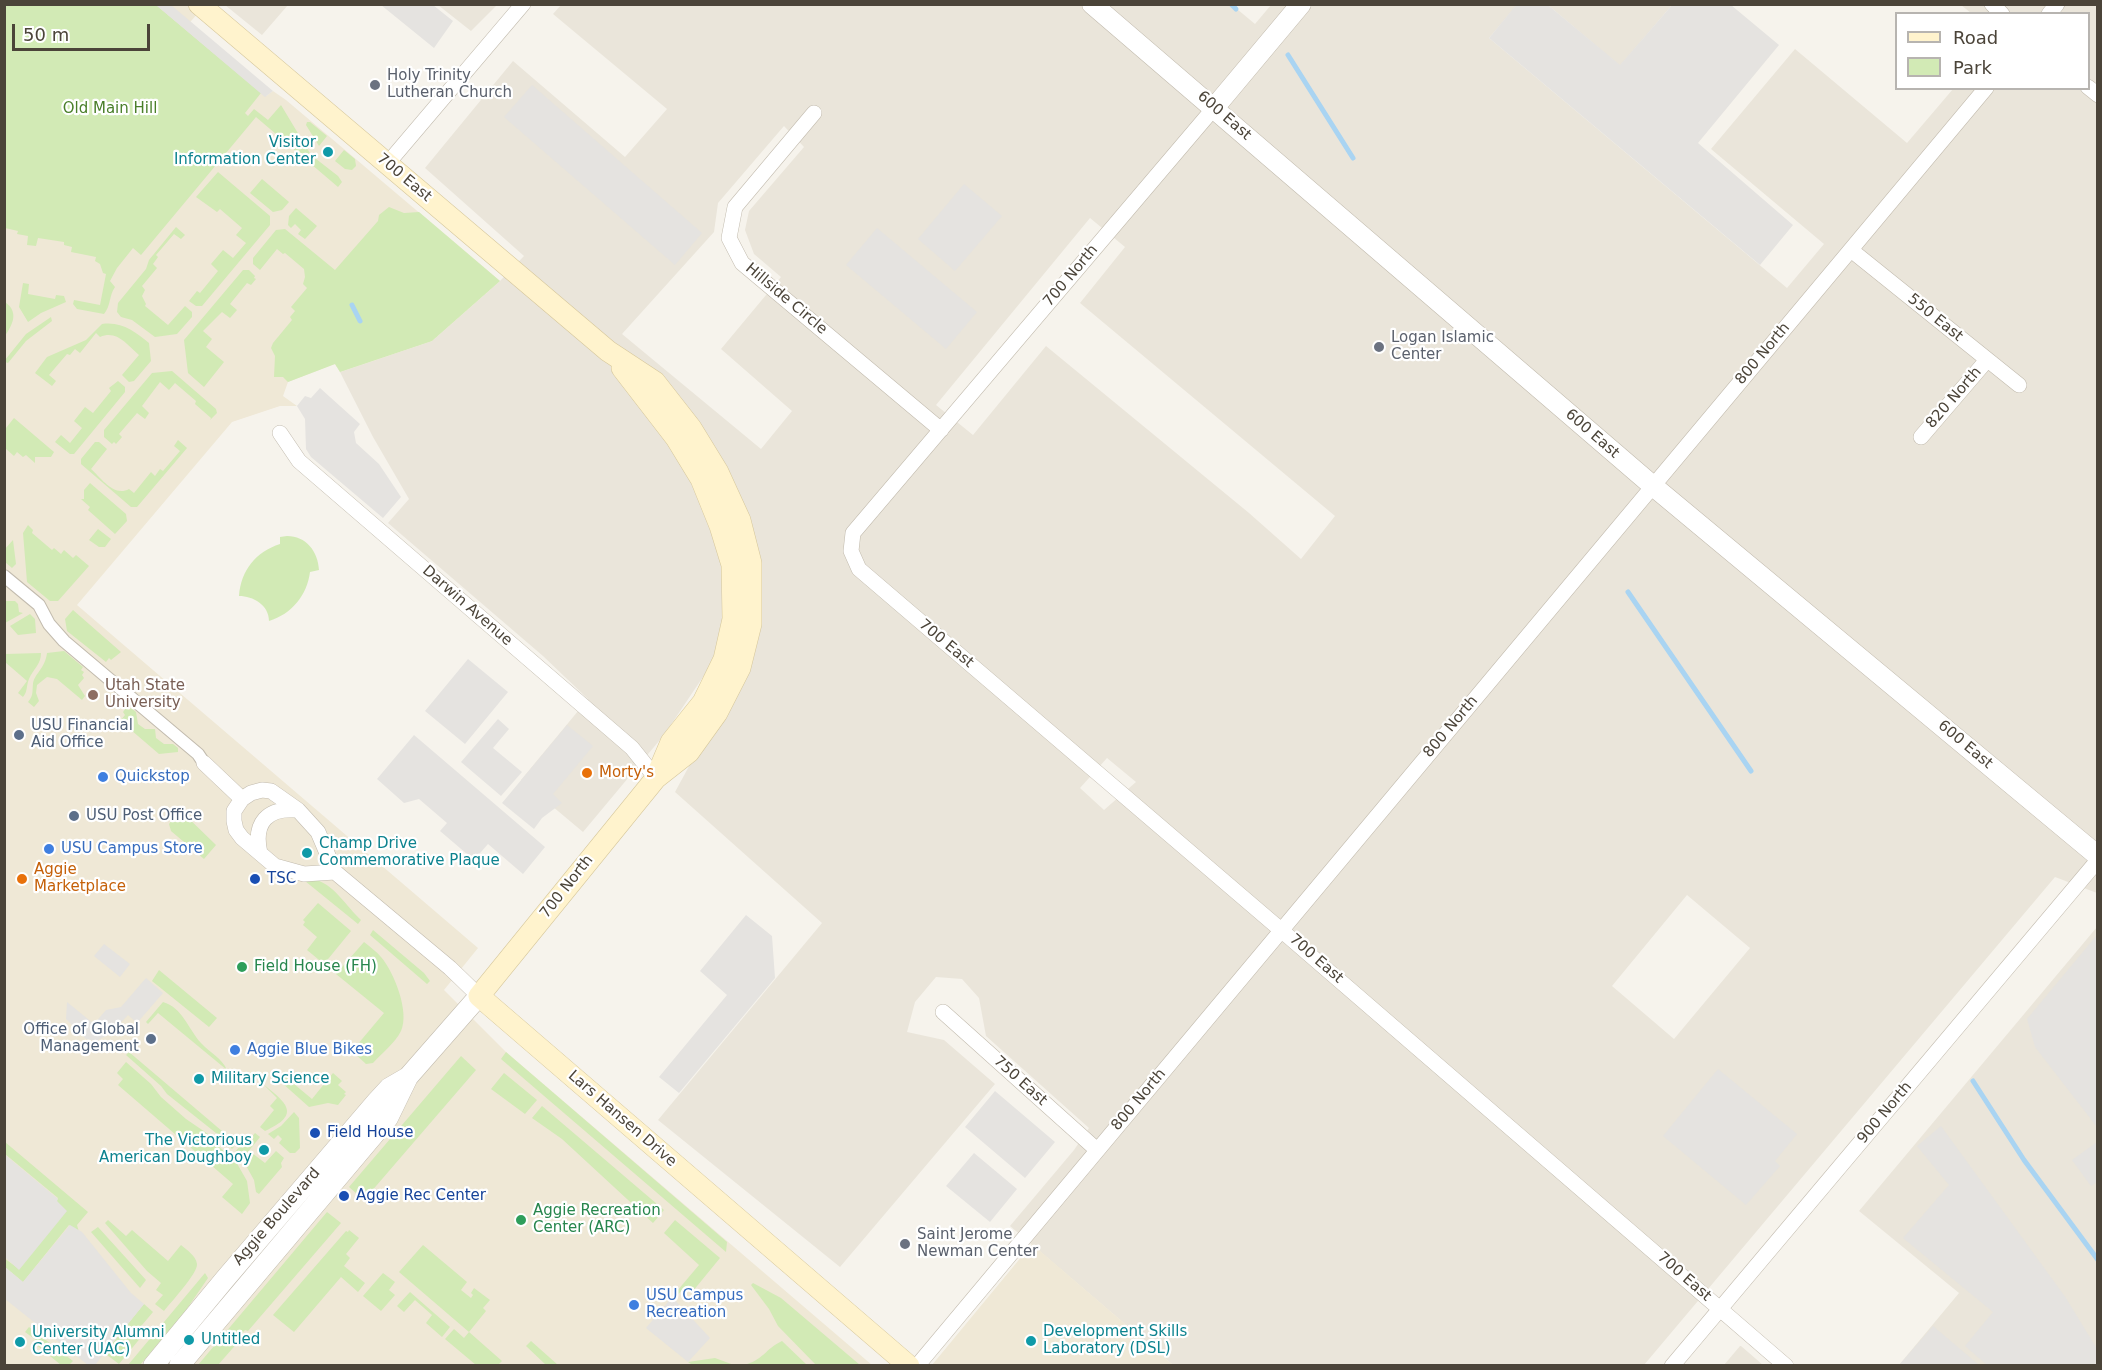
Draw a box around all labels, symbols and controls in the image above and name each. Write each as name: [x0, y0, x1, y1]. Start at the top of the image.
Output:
scale bar: [15, 12, 153, 50]
legend: [1895, 12, 2090, 90]
text: 50 m: [23, 24, 69, 45]
text: Road: [1953, 27, 1998, 48]
text: Park: [1953, 57, 1992, 78]
place label: Holy Trinity Lutheran Church: [387, 67, 512, 102]
marker: Holy Trinity Lutheran Church: [368, 78, 382, 92]
street label: 600 East: [1193, 88, 1255, 144]
park label: Old Main Hill: [63, 100, 157, 118]
place label: Visitor Information Center: [174, 134, 316, 169]
marker: Visitor Information Center: [321, 145, 335, 159]
street label: 700 East: [373, 150, 435, 206]
street label: 700 North: [1040, 241, 1102, 311]
street label: Hillside Circle: [741, 260, 831, 338]
street label: 550 East: [1904, 290, 1966, 346]
street label: 800 North: [1732, 319, 1794, 389]
place label: Logan Islamic Center: [1391, 329, 1494, 364]
marker: Logan Islamic Center: [1372, 340, 1386, 354]
street label: 820 North: [1922, 364, 1986, 432]
street label: 600 East: [1561, 406, 1623, 462]
street label: Darwin Avenue: [418, 562, 516, 650]
street label: 700 East: [915, 616, 977, 672]
place label: Utah State University: [105, 677, 185, 712]
marker: Utah State University: [86, 688, 100, 702]
street label: 800 North: [1420, 692, 1482, 762]
place label: USU Financial Aid Office: [31, 717, 133, 752]
street label: 600 East: [1934, 717, 1996, 773]
marker: USU Financial Aid Office: [12, 728, 26, 742]
place label: Morty's: [599, 764, 654, 782]
marker: Morty's: [580, 766, 594, 780]
place label: Quickstop: [115, 768, 190, 786]
marker: Quickstop: [96, 770, 110, 784]
place label: USU Post Office: [86, 807, 202, 825]
marker: USU Post Office: [67, 809, 81, 823]
place label: Champ Drive Commemorative Plaque: [319, 835, 500, 870]
place label: USU Campus Store: [61, 840, 203, 858]
marker: USU Campus Store: [42, 842, 56, 856]
marker: Champ Drive Commemorative Plaque: [300, 846, 314, 860]
street label: 700 North: [537, 852, 597, 922]
place label: Aggie Marketplace: [34, 861, 126, 896]
place label: TSC: [267, 870, 296, 888]
marker: Aggie Marketplace: [15, 872, 29, 886]
marker: TSC: [248, 872, 262, 886]
street label: 700 East: [1285, 931, 1347, 987]
place label: Field House (FH): [254, 958, 377, 976]
marker: Field House (FH): [235, 960, 249, 974]
place label: Office of Global Management: [23, 1021, 139, 1056]
marker: Office of Global Management: [144, 1032, 158, 1046]
place label: Aggie Blue Bikes: [247, 1041, 372, 1059]
marker: Aggie Blue Bikes: [228, 1043, 242, 1057]
street label: 750 East: [990, 1052, 1050, 1110]
street label: 800 North: [1108, 1065, 1170, 1135]
street label: Lars Hansen Drive: [564, 1067, 680, 1171]
place label: Military Science: [211, 1070, 329, 1088]
marker: Military Science: [192, 1072, 206, 1086]
street label: 900 North: [1854, 1078, 1916, 1148]
place label: Field House: [327, 1124, 413, 1142]
marker: Field House: [308, 1126, 322, 1140]
place label: The Victorious American Doughboy: [99, 1132, 252, 1167]
marker: The Victorious American Doughboy: [257, 1143, 271, 1157]
street label: Aggie Boulevard: [230, 1165, 324, 1269]
place label: Aggie Rec Center: [356, 1187, 486, 1205]
marker: Aggie Rec Center: [337, 1189, 351, 1203]
place label: Aggie Recreation Center (ARC): [533, 1202, 661, 1237]
marker: Aggie Recreation Center (ARC): [514, 1213, 528, 1227]
place label: Saint Jerome Newman Center: [917, 1226, 1038, 1261]
marker: Saint Jerome Newman Center: [898, 1237, 912, 1251]
street label: 700 East: [1653, 1249, 1715, 1305]
place label: USU Campus Recreation: [646, 1287, 743, 1322]
marker: USU Campus Recreation: [627, 1298, 641, 1312]
place label: Development Skills Laboratory (DSL): [1043, 1323, 1187, 1358]
place label: University Alumni Center (UAC): [32, 1324, 165, 1359]
place label: Untitled: [201, 1331, 260, 1349]
marker: Untitled: [182, 1333, 196, 1347]
marker: Development Skills Laboratory (DSL): [1024, 1334, 1038, 1348]
marker: University Alumni Center (UAC): [13, 1335, 27, 1349]

